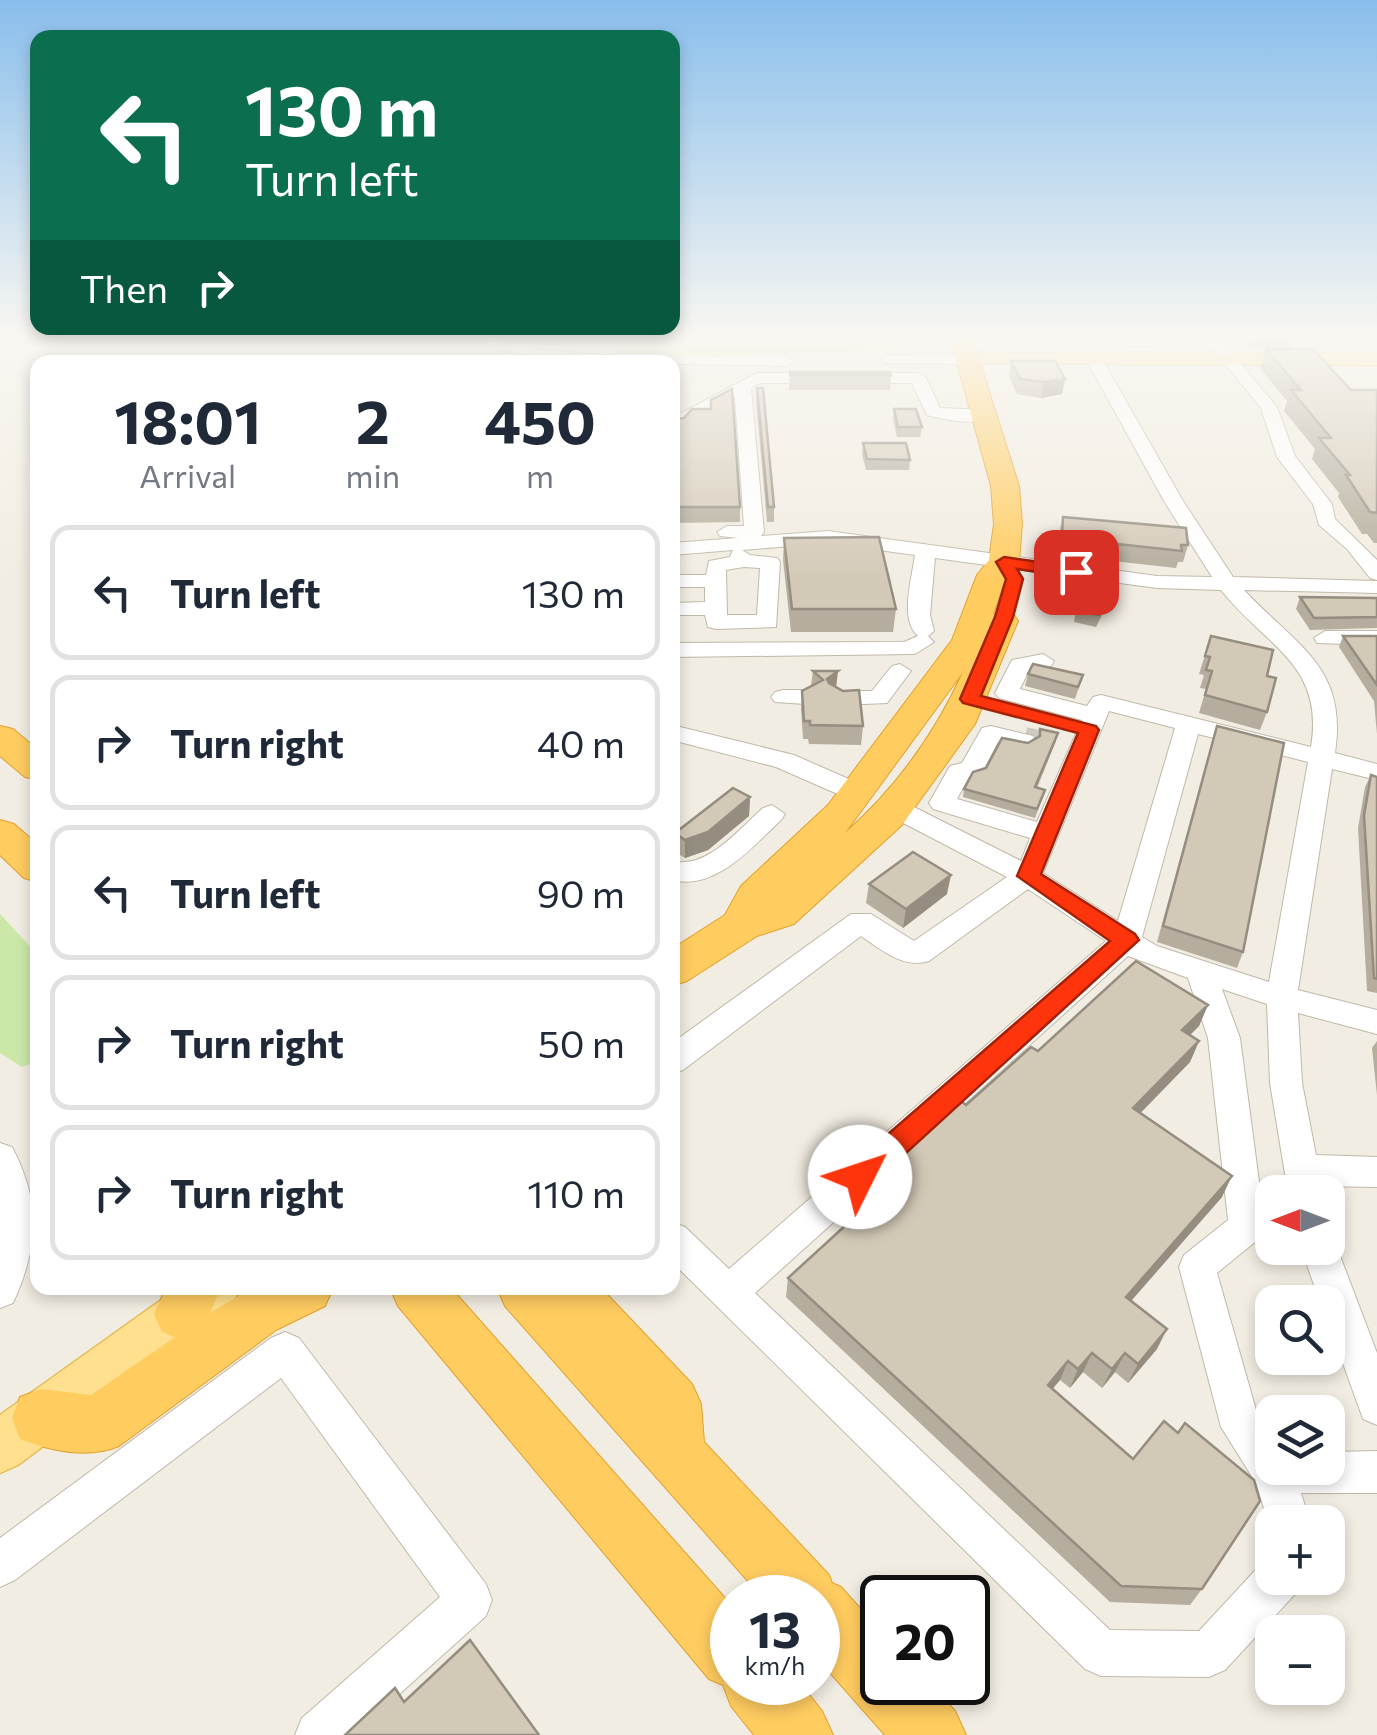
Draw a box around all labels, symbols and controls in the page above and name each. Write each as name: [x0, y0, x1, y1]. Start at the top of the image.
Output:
text: 130 m: [245, 65, 438, 150]
icon: left: [80, 70, 210, 200]
text: Turn left: [245, 150, 419, 205]
icon: right: [188, 260, 243, 315]
text: Then: [80, 264, 168, 311]
text: 18:01: [114, 383, 261, 456]
text: 2: [356, 383, 390, 456]
text: 450: [484, 383, 596, 456]
text: Arrival: [139, 455, 236, 495]
text: min: [346, 455, 400, 495]
text: m: [526, 455, 554, 495]
pin: [1034, 530, 1119, 615]
icon: arrive: [1049, 545, 1104, 600]
icon: left: [85, 565, 140, 620]
text: Turn left: [170, 569, 321, 616]
text: 130 m: [522, 569, 625, 616]
icon: right: [85, 715, 140, 770]
text: Turn right: [170, 719, 344, 766]
text: 40 m: [537, 719, 625, 766]
icon: left: [85, 865, 140, 920]
text: Turn left: [170, 869, 321, 916]
text: 90 m: [537, 869, 625, 916]
icon: right: [85, 1015, 140, 1070]
text: Turn right: [170, 1019, 344, 1066]
text: 50 m: [538, 1019, 625, 1066]
position arrow: [808, 1125, 912, 1229]
icon: right: [85, 1165, 140, 1220]
text: Turn right: [170, 1169, 344, 1216]
text: 110 m: [527, 1169, 625, 1216]
north arrow: [1255, 1175, 1345, 1265]
map controls: [1255, 1175, 1345, 1705]
button: search: [1255, 1285, 1345, 1375]
button: layers: [1255, 1395, 1345, 1485]
button: +: [1255, 1505, 1345, 1595]
speed limit sign: 20: [860, 1575, 990, 1705]
text: 13: [749, 1597, 801, 1658]
button: −: [1255, 1615, 1345, 1705]
text: km/h: [745, 1650, 805, 1680]

